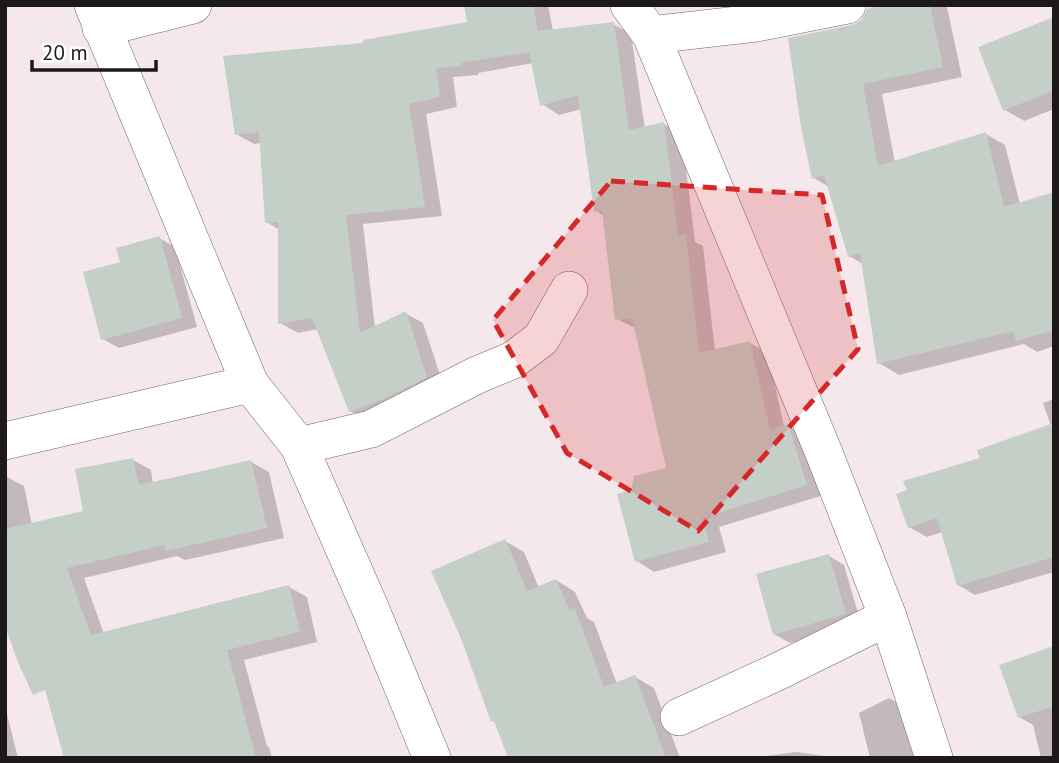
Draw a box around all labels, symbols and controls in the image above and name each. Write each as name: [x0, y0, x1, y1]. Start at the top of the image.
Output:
scale bar: [32, 28, 156, 72]
text: 20 m: [42, 39, 88, 66]

